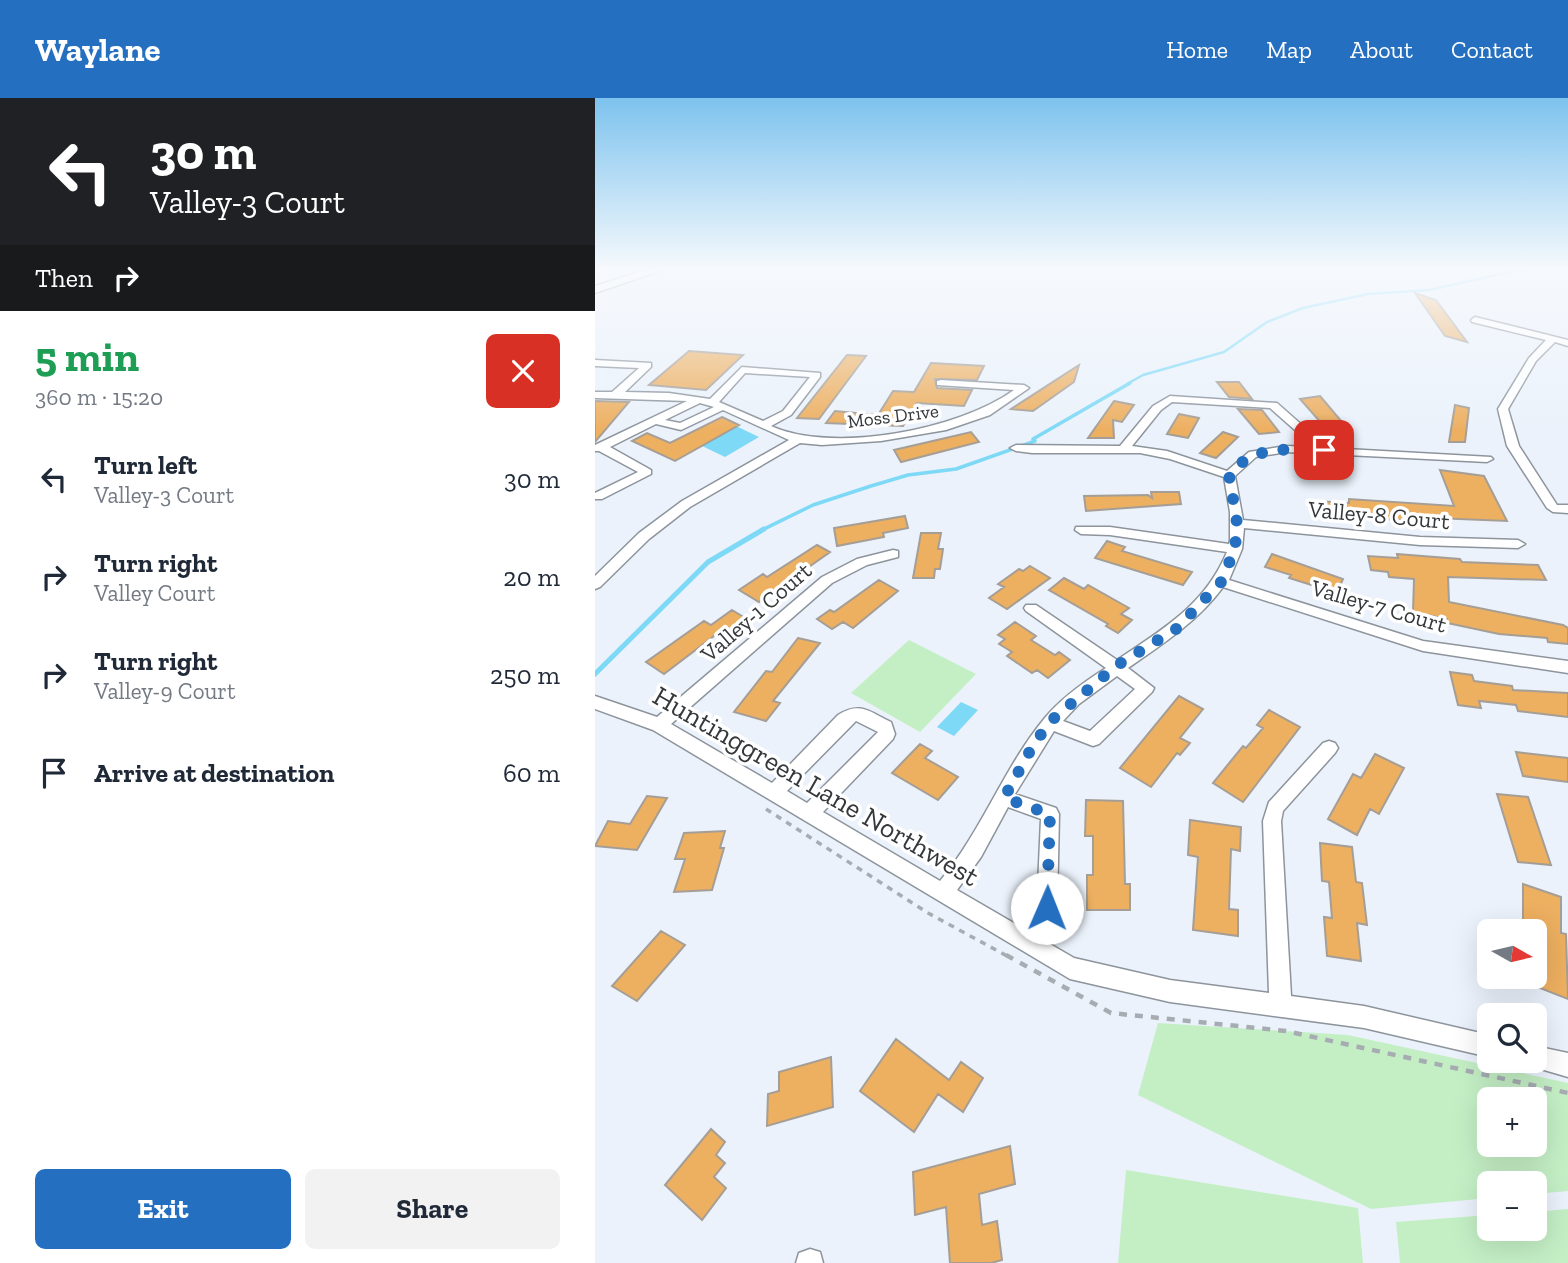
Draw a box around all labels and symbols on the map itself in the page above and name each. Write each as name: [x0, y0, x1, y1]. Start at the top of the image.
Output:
street label: Moss Drive: [846, 399, 940, 433]
pin: [1294, 420, 1354, 480]
street label: Valley-8 Court: [1306, 495, 1451, 535]
street label: Valley-1 Court: [694, 556, 818, 668]
street label: Valley-7 Court: [1307, 573, 1450, 639]
street label: Huntinggreen Lane Northwest: [647, 679, 985, 893]
position arrow: [1010, 871, 1084, 945]
north arrow: [1477, 919, 1547, 989]

